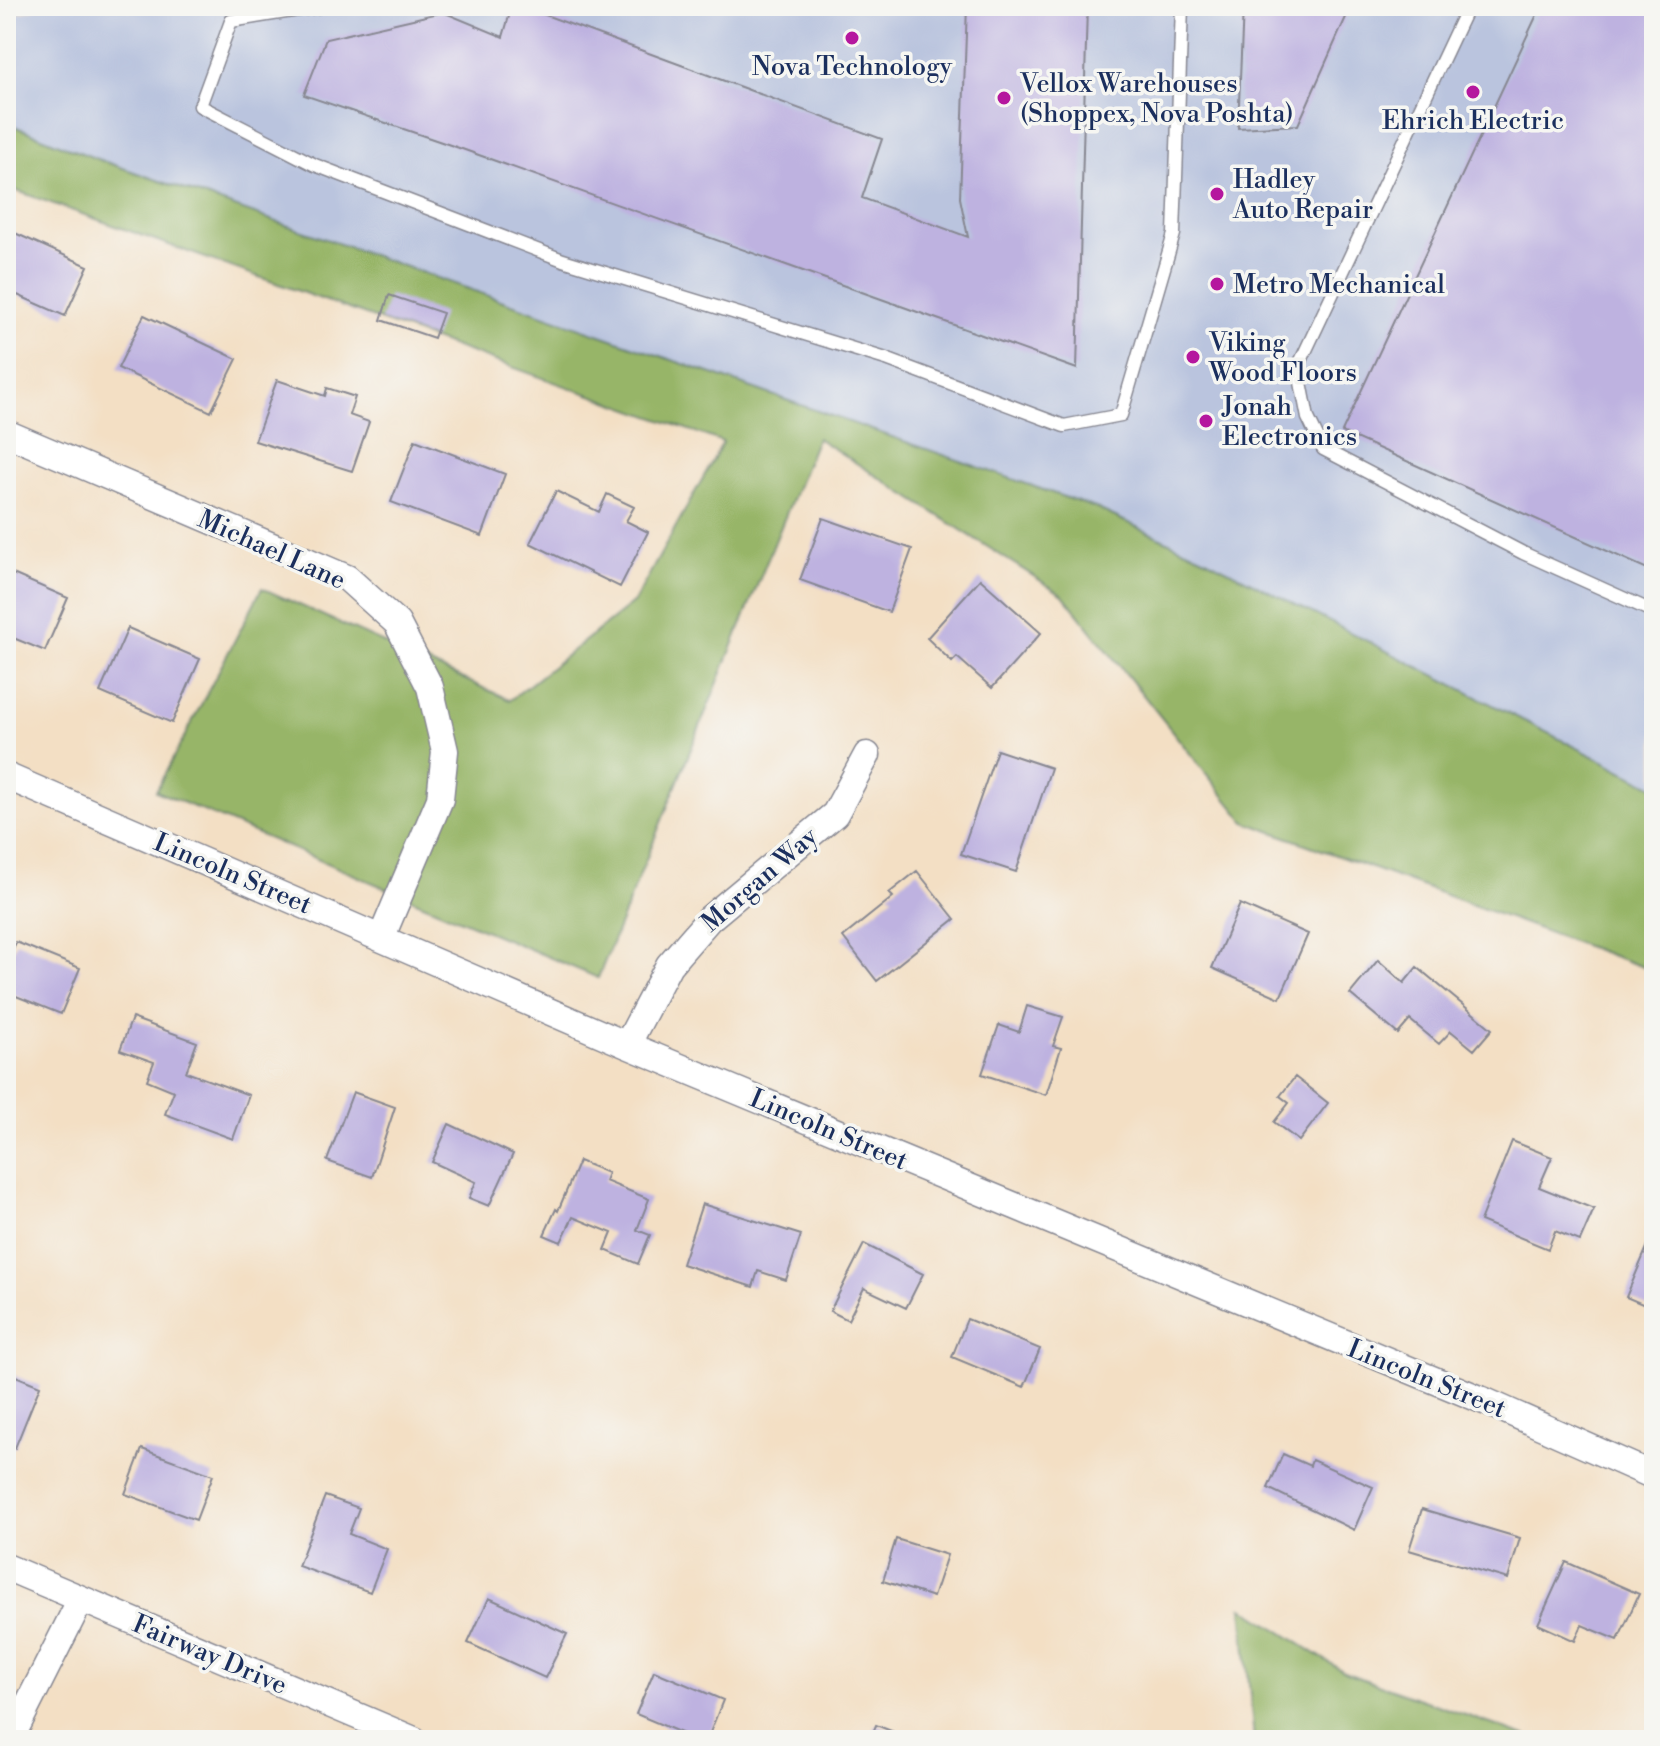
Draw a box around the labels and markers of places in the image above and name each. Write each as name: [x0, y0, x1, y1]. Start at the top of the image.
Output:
marker: Nova Technology: [843, 29, 861, 47]
place label: Nova Technology: [752, 51, 953, 83]
place label: Vellox Warehouses (Shoppex, Nova Poshta): [1019, 68, 1294, 130]
marker: Ehrich Electric: [1464, 83, 1482, 101]
marker: Vellox Warehouses (Shoppex, Nova Poshta): [995, 89, 1013, 107]
place label: Ehrich Electric: [1382, 105, 1564, 137]
place label: Hadley Auto Repair: [1232, 164, 1373, 226]
marker: Hadley Auto Repair: [1208, 185, 1226, 203]
place label: Metro Mechanical: [1233, 269, 1445, 301]
marker: Metro Mechanical: [1208, 275, 1226, 293]
place label: Viking Wood Floors: [1208, 327, 1357, 389]
marker: Viking Wood Floors: [1184, 348, 1202, 366]
place label: Jonah Electronics: [1221, 391, 1357, 453]
marker: Jonah Electronics: [1197, 412, 1215, 430]

